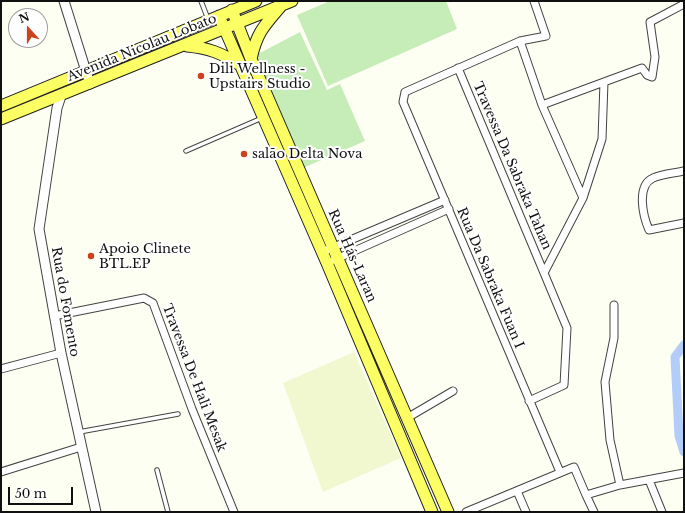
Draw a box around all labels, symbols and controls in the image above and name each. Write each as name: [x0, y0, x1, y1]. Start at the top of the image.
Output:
north arrow: [8, 8, 48, 48]
text: N: [17, 9, 31, 26]
street label: Avenida Nicolau Lobato: [65, 11, 219, 85]
place label: Dili Wellness - Upstairs Studio: [209, 61, 311, 92]
marker: Dili Wellness - Upstairs Studio: [196, 71, 206, 81]
street label: Travessa Da Sabraka Tahan: [470, 80, 554, 252]
place label: salão Delta Nova: [252, 146, 362, 162]
marker: salão Delta Nova: [239, 149, 249, 159]
street label: Rua Da Sabraka Fuan I: [453, 205, 527, 351]
street label: Rua Hás-Laran: [325, 207, 379, 305]
place label: Apoio Clinete BTL.EP: [99, 241, 191, 272]
street label: Rua do Fomento: [48, 246, 82, 358]
marker: Apoio Clinete BTL.EP: [86, 251, 96, 261]
street label: Travessa De Hali Mesak: [159, 302, 229, 454]
scale bar: [10, 479, 75, 505]
text: 50 m: [15, 486, 47, 501]

